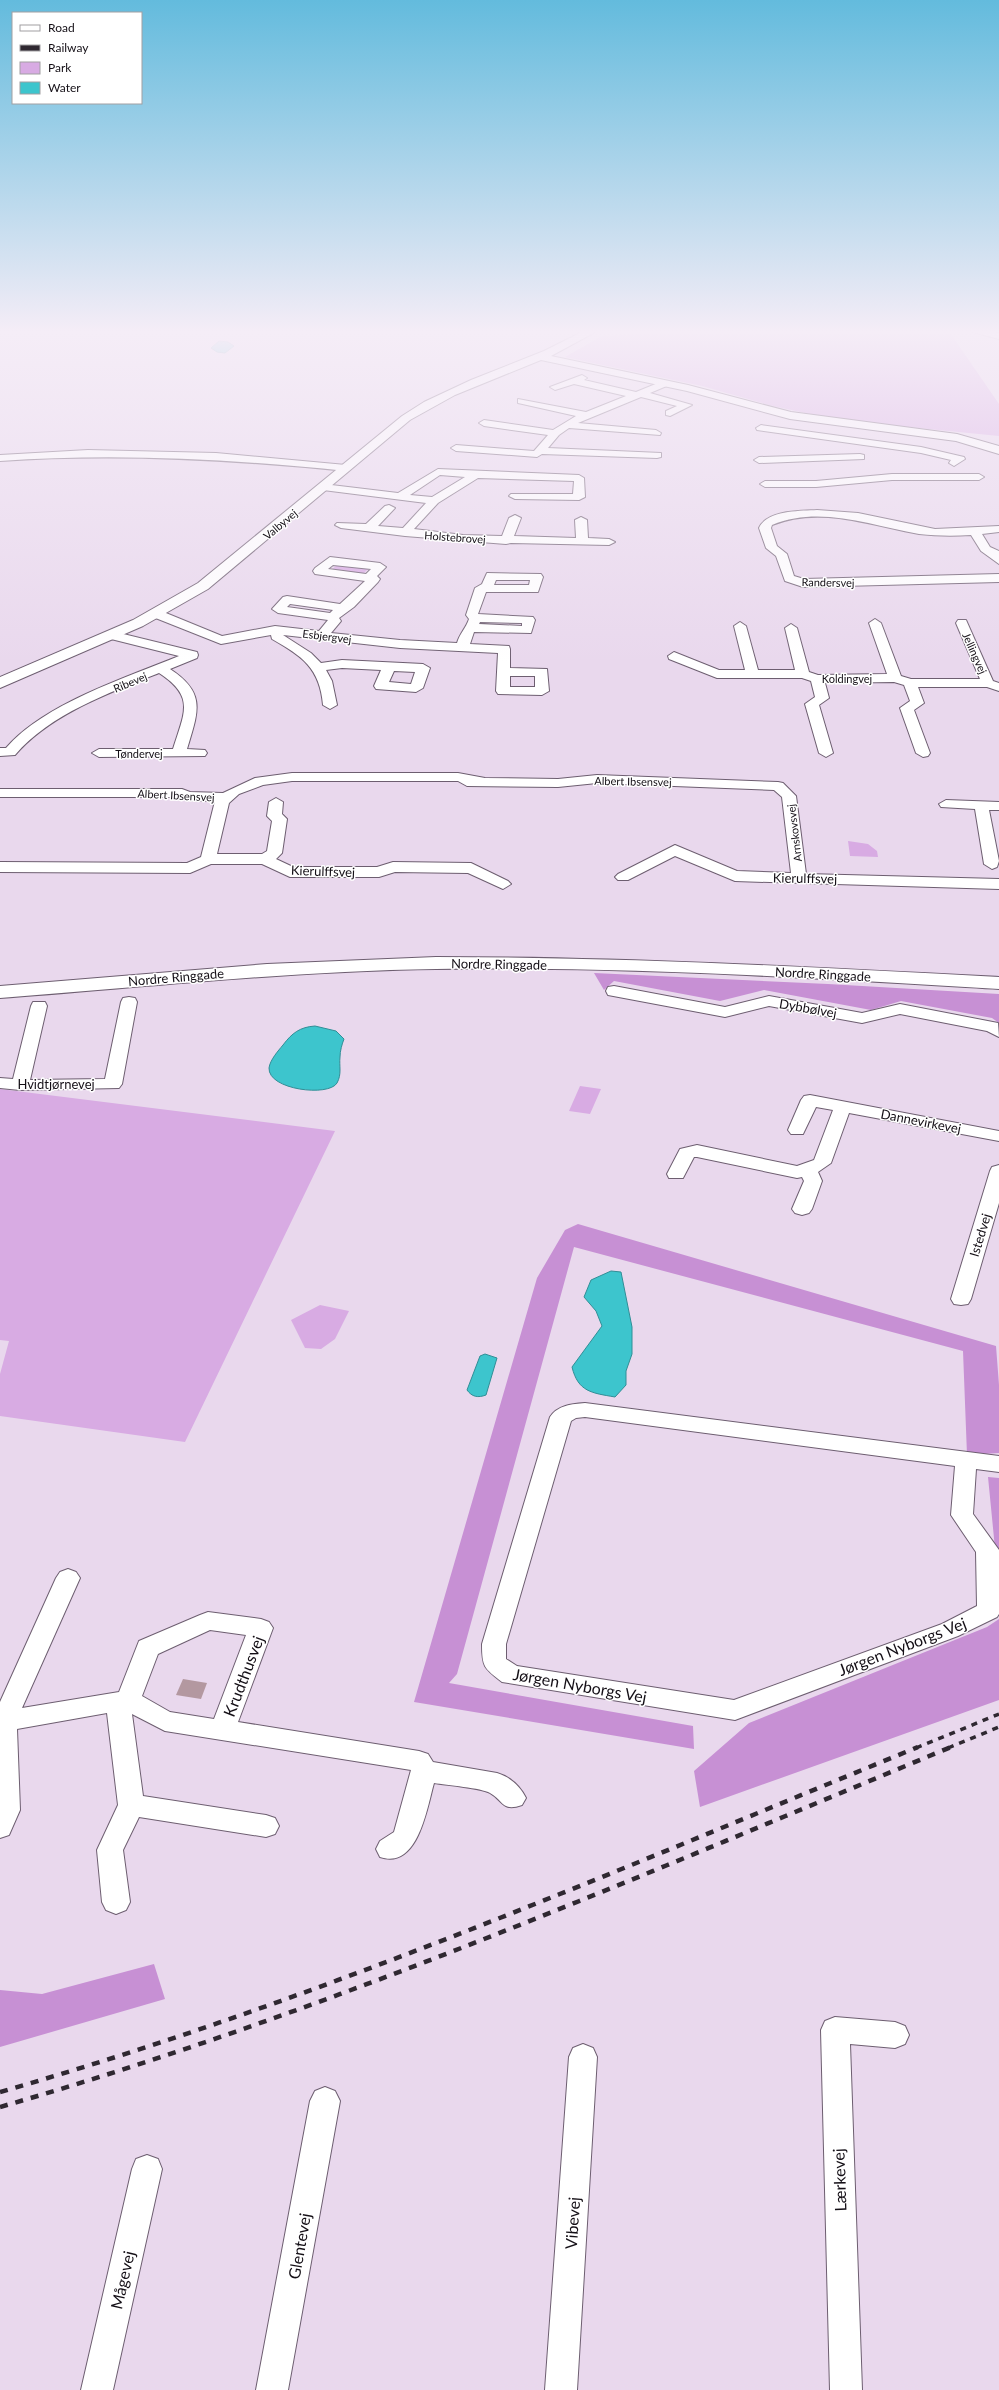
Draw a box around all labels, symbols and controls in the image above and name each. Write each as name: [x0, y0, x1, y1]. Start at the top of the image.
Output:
legend: [12, 12, 142, 104]
text: Road: [48, 20, 75, 35]
text: Railway: [48, 40, 89, 55]
text: Park: [48, 60, 72, 75]
text: Water: [48, 80, 81, 95]
street label: Valbyvej: [260, 506, 300, 542]
street label: Holstebrovej: [424, 528, 487, 546]
street label: Randersvej: [801, 575, 855, 589]
street label: Esbjergvej: [302, 627, 353, 645]
street label: Jellingvej: [960, 630, 990, 676]
street label: Ribevej: [111, 669, 149, 695]
street label: Koldingvej: [822, 672, 873, 685]
street label: Tøndervej: [115, 747, 163, 760]
street label: Albert Ibsensvej: [594, 774, 672, 788]
street label: Albert Ibsensvej: [137, 786, 215, 804]
street label: Arnskovsvej: [784, 803, 804, 863]
street label: Kierulffsvej: [291, 862, 355, 880]
street label: Kierulffsvej: [773, 869, 837, 887]
street label: Nordre Ringgade: [451, 955, 547, 973]
street label: Nordre Ringgade: [775, 963, 872, 985]
street label: Nordre Ringgade: [127, 965, 225, 989]
street label: Dybbølvej: [778, 995, 838, 1021]
street label: Hvidtjørnevej: [17, 1076, 95, 1092]
street label: Dannevirkevej: [880, 1105, 962, 1137]
street label: Istedvej: [966, 1211, 994, 1259]
street label: Jørgen Nyborgs Vej: [835, 1613, 969, 1679]
street label: Krudthusvej: [219, 1633, 267, 1719]
street label: Jørgen Nyborgs Vej: [512, 1664, 648, 1706]
street label: Lærkevej: [828, 2148, 850, 2212]
street label: Vibevej: [561, 2196, 583, 2250]
street label: Glentevej: [284, 2211, 314, 2281]
street label: Mågevej: [106, 2249, 138, 2311]

